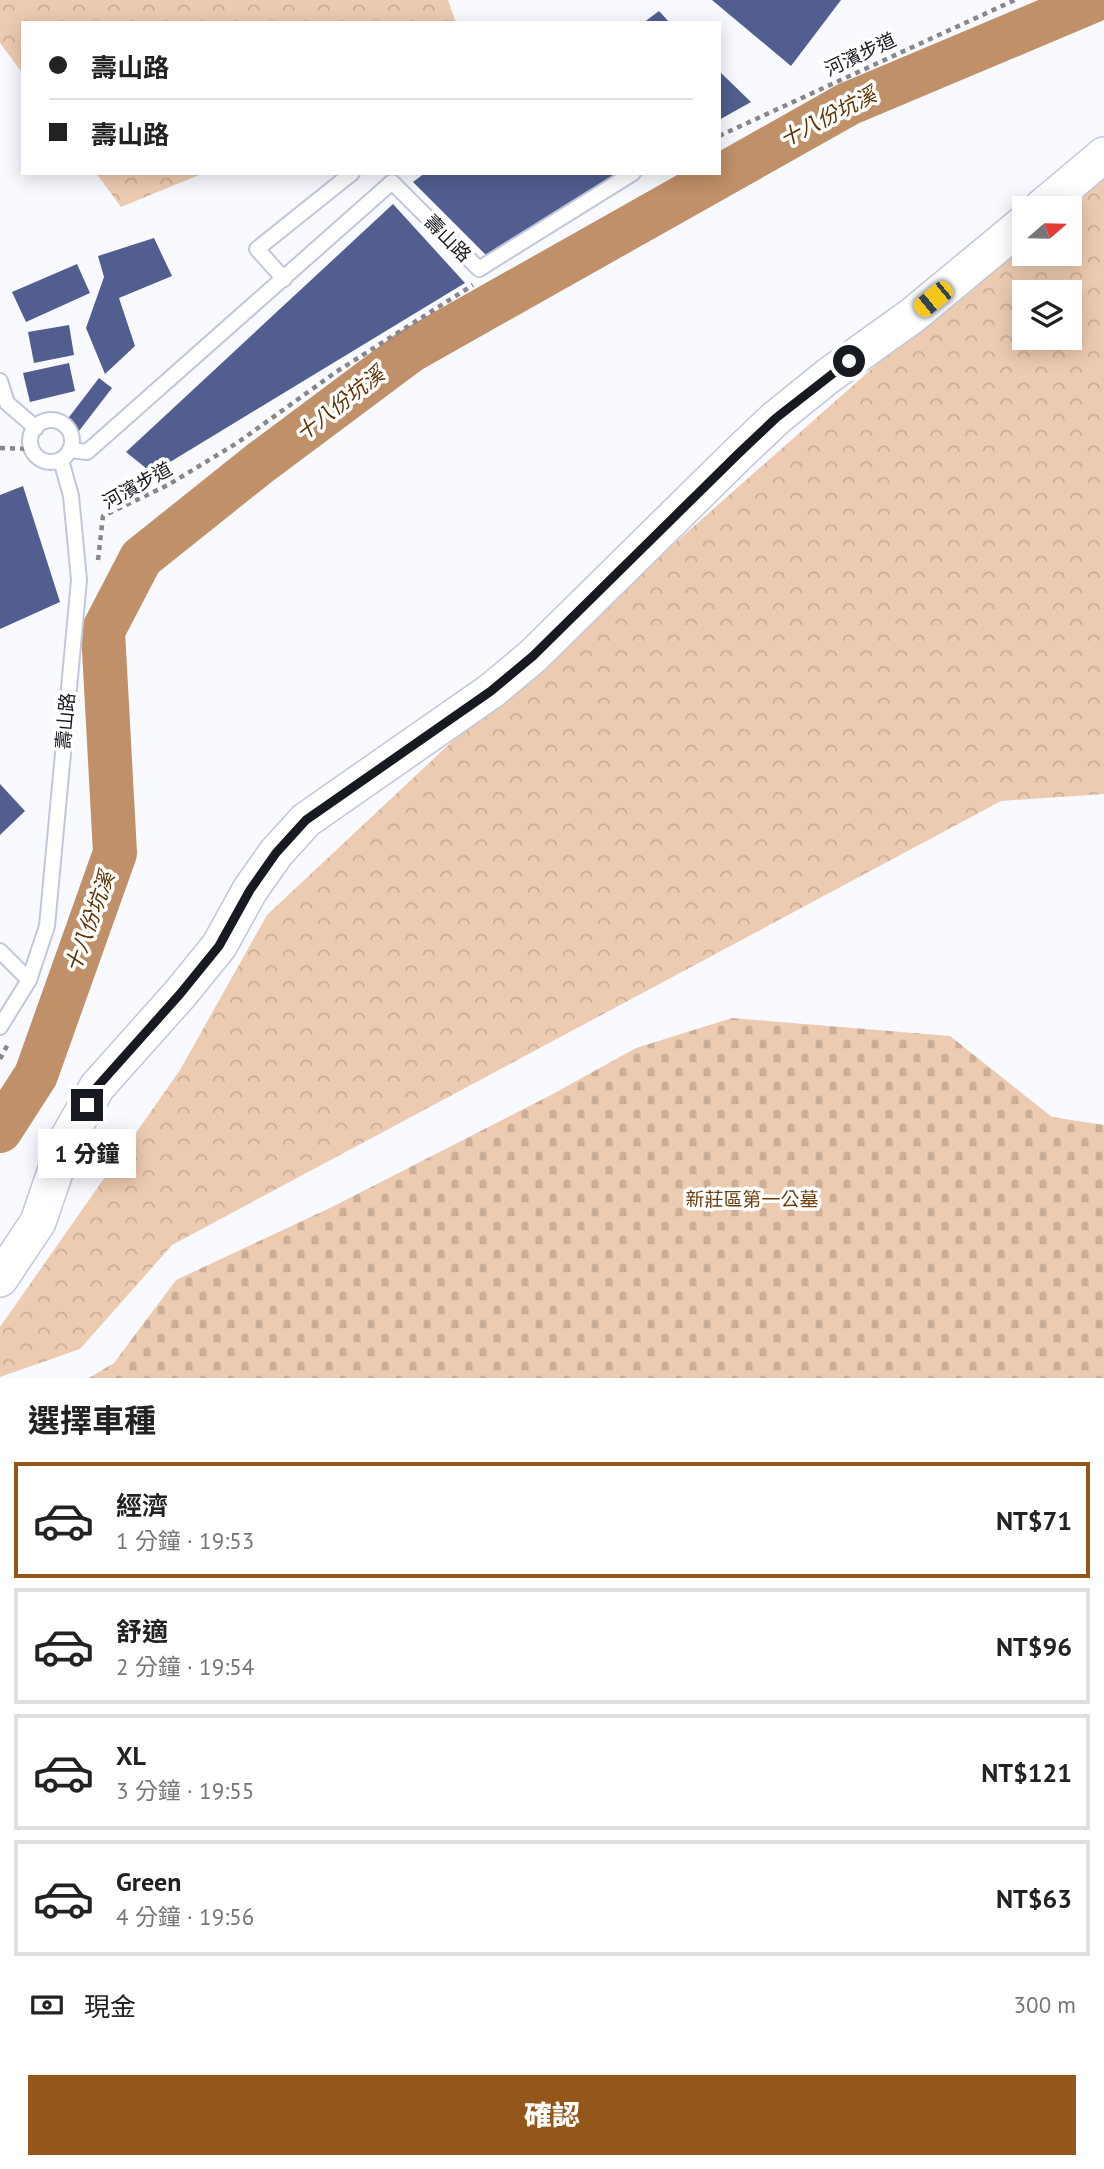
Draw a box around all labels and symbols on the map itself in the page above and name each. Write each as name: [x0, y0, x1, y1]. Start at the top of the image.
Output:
street label: 河濱步道: [820, 27, 900, 81]
water label: 十八份坑溪: [775, 79, 883, 152]
north arrow: [1012, 196, 1082, 266]
street label: 壽山路: [419, 209, 477, 267]
car: [911, 278, 956, 320]
route start: [833, 345, 865, 377]
water label: 十八份坑溪: [290, 359, 392, 447]
street label: 河濱步道: [98, 456, 176, 514]
street label: 壽山路: [51, 692, 79, 750]
water label: 十八份坑溪: [59, 865, 121, 976]
route end: [71, 1089, 103, 1121]
callout: 1 分鐘: [38, 1130, 136, 1178]
park label: 新莊區第一公墓: [685, 1187, 819, 1211]

